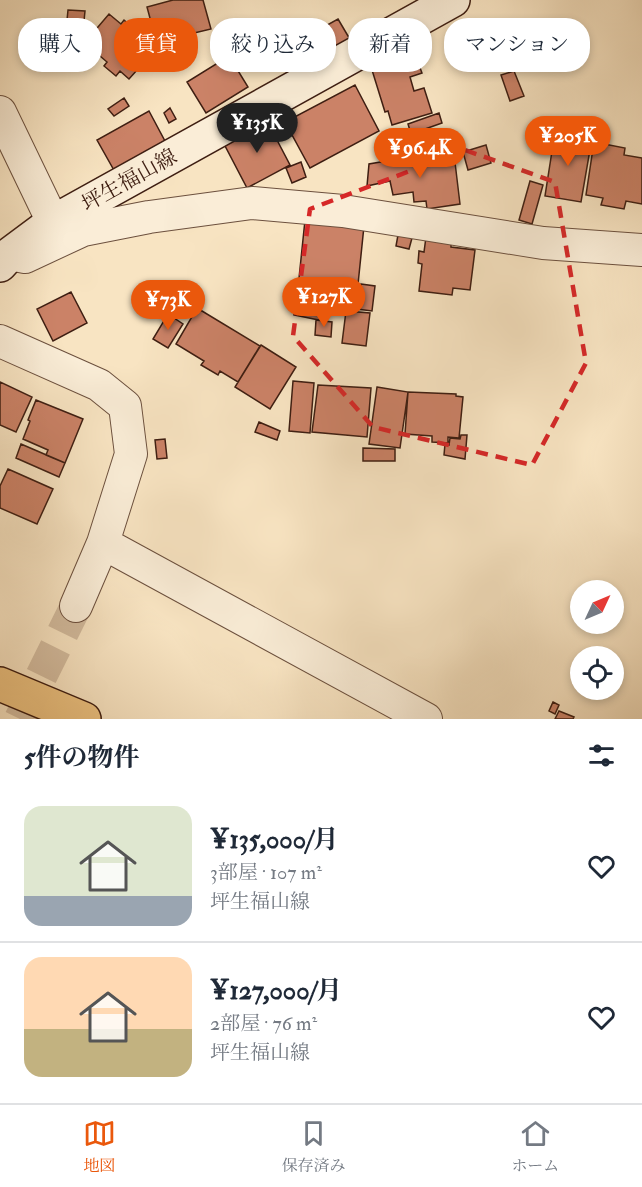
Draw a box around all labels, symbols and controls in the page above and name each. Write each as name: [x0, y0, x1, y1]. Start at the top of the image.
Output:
chip: 購入: [18, 18, 102, 72]
chip: 賃貸: [114, 18, 198, 72]
chip: 絞り込み: [210, 18, 336, 72]
chip: 新着: [348, 18, 432, 72]
chip: マンション: [444, 18, 590, 72]
pin: ¥135K: [215, 103, 299, 154]
text: ¥135K: [231, 110, 283, 135]
pin: ¥205K: [526, 116, 610, 167]
text: ¥205K: [539, 123, 597, 148]
pin: ¥96.4K: [371, 128, 469, 179]
text: ¥96.4K: [388, 135, 452, 160]
street label: 坪生福山線: [77, 143, 182, 218]
pin: ¥127K: [282, 277, 366, 328]
pin: ¥73K: [132, 280, 204, 331]
text: ¥127K: [296, 284, 352, 309]
text: ¥73K: [145, 287, 191, 312]
north arrow: [570, 580, 624, 634]
map controls: [570, 580, 624, 700]
button: locate: [570, 646, 624, 700]
icon: filters: [585, 739, 618, 772]
text: 5件の物件: [24, 742, 139, 774]
text: ¥135,000/月: [210, 824, 339, 856]
icon: home: [72, 830, 144, 902]
icon: heart: [585, 850, 618, 883]
text: 3部屋 · 107 m²: [210, 860, 322, 885]
text: 坪生福山線: [210, 889, 310, 914]
text: ¥127,000/月: [210, 975, 342, 1007]
icon: home: [72, 981, 144, 1053]
icon: heart: [585, 1001, 618, 1034]
text: 2部屋 · 76 m²: [210, 1011, 317, 1036]
text: 坪生福山線: [210, 1040, 310, 1065]
tab: 地図: [83, 1117, 116, 1176]
tab: 保存済み: [281, 1117, 346, 1176]
tab: ホーム: [511, 1117, 559, 1176]

